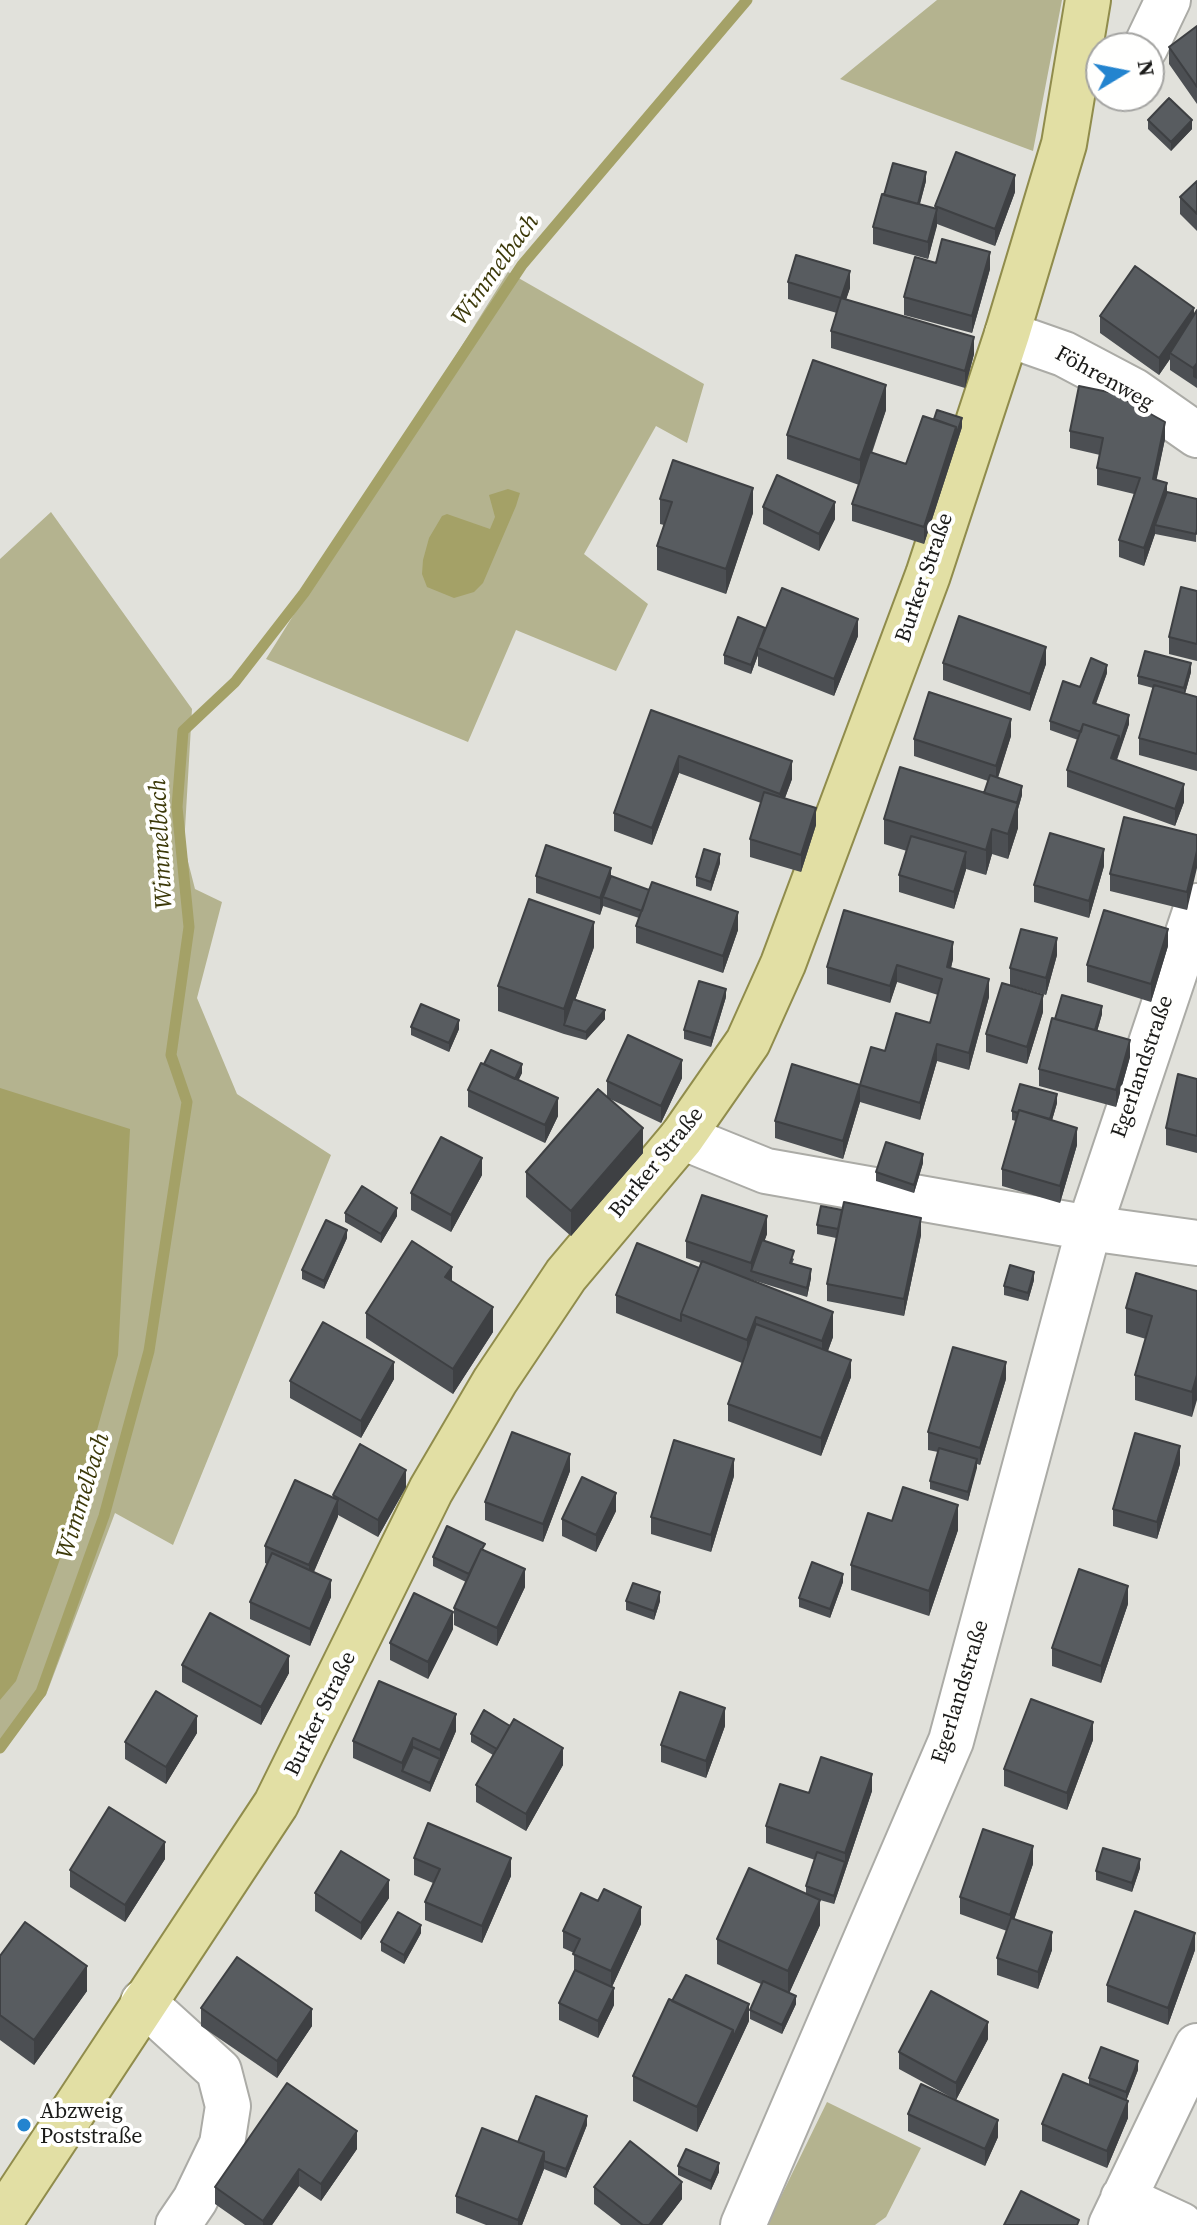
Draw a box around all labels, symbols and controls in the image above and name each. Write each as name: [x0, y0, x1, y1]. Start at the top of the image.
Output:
north arrow: [1085, 32, 1165, 112]
text: N: [1131, 58, 1163, 79]
water label: Wimmelbach: [446, 209, 546, 331]
street label: Föhrenweg: [1050, 341, 1158, 417]
street label: Burker Straße: [891, 510, 959, 646]
water label: Wimmelbach: [144, 778, 180, 910]
street label: Egerlandstraße: [1106, 992, 1180, 1142]
street label: Burker Straße: [604, 1102, 710, 1224]
water label: Wimmelbach: [51, 1429, 117, 1563]
street label: Egerlandstraße: [927, 1617, 995, 1767]
street label: Burker Straße: [279, 1647, 363, 1781]
place label: Abzweig Poststraße: [40, 2099, 142, 2150]
marker: Abzweig Poststraße: [15, 2116, 33, 2134]

